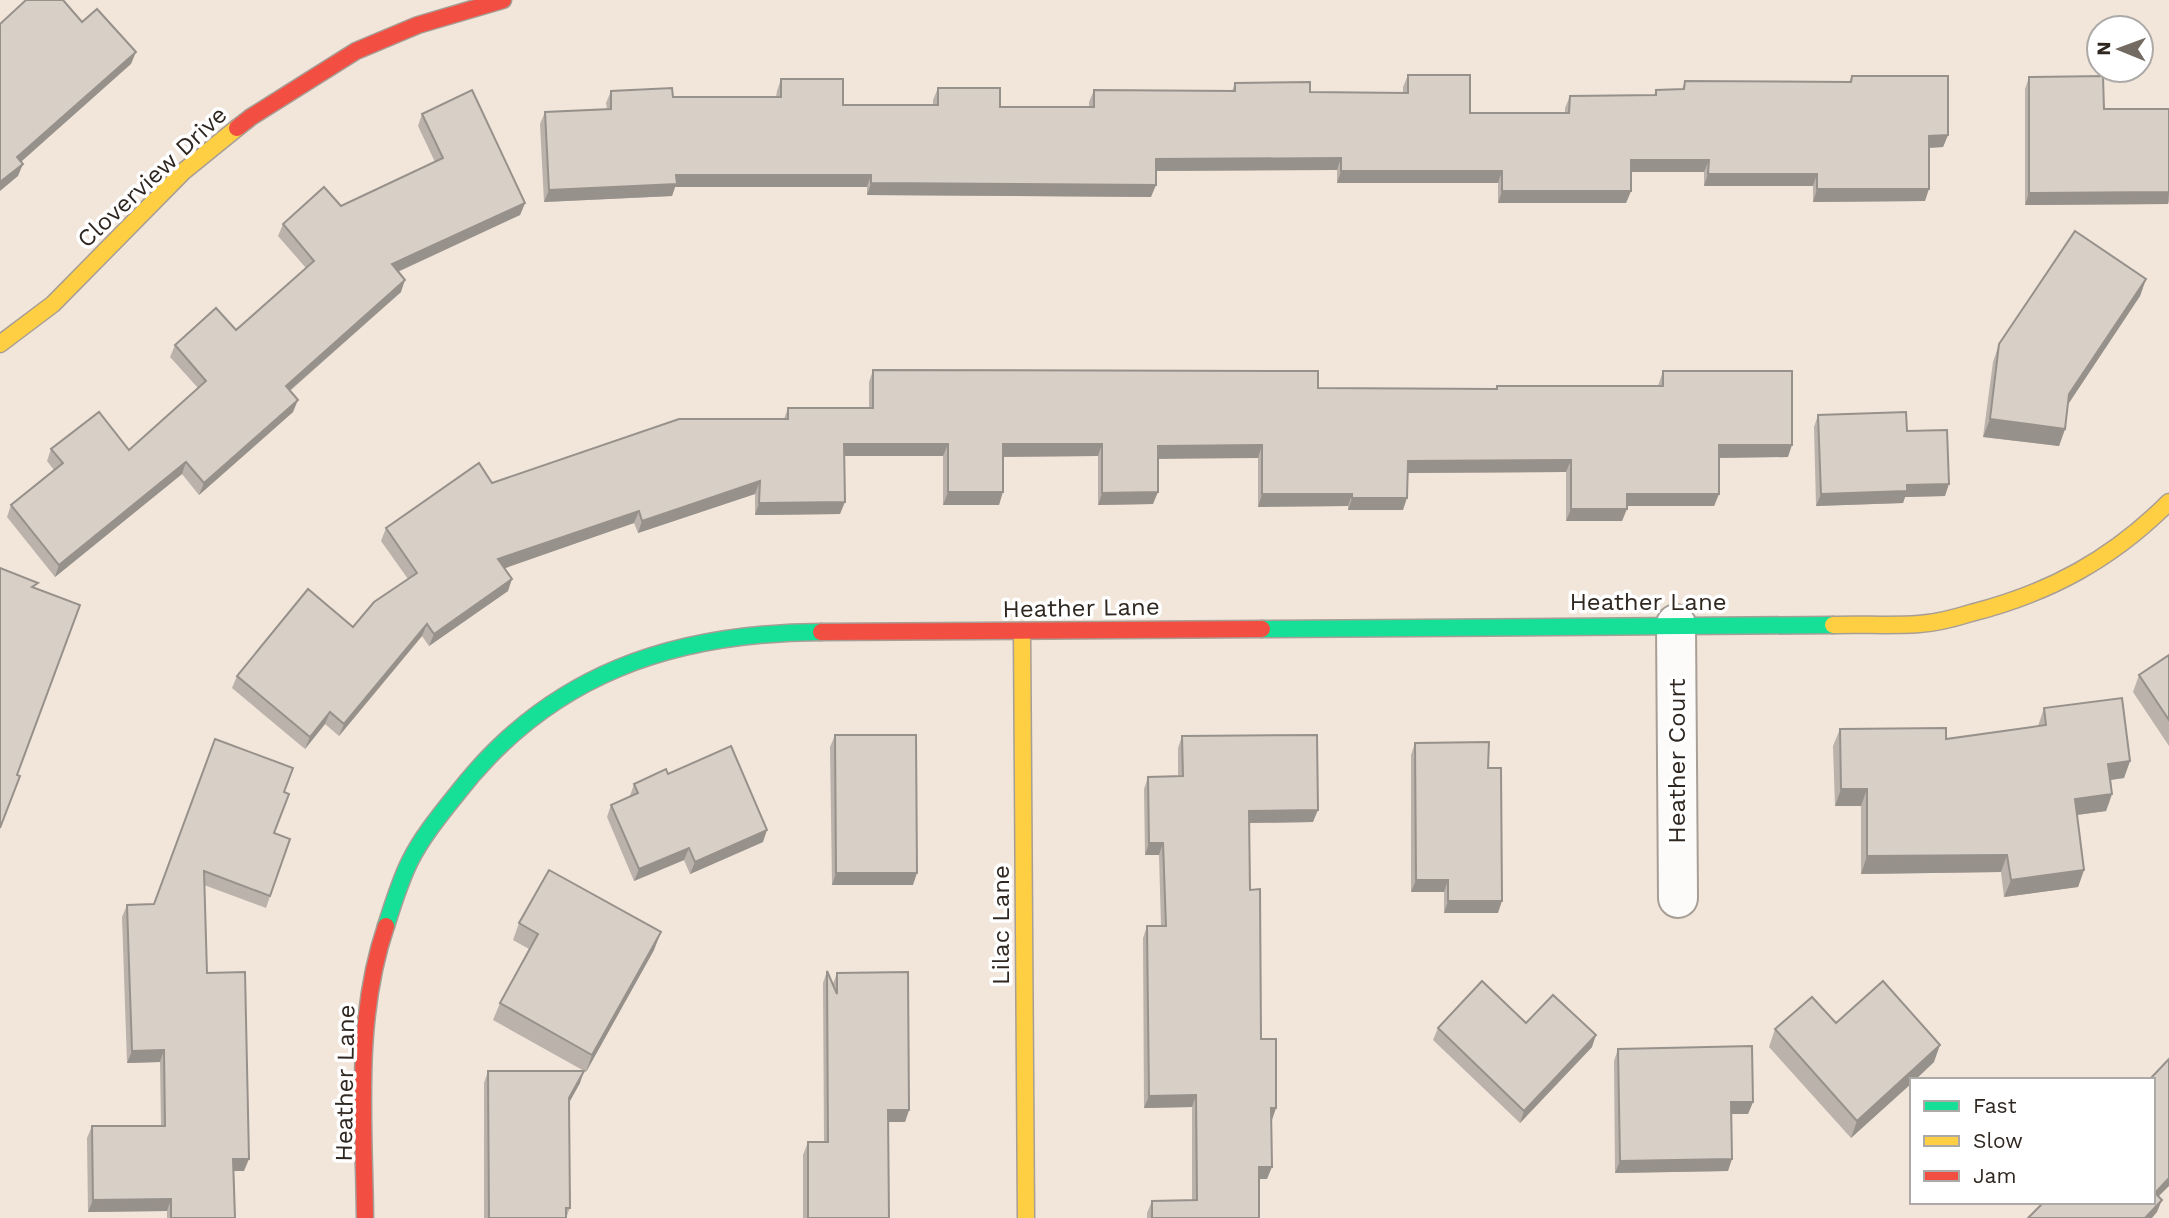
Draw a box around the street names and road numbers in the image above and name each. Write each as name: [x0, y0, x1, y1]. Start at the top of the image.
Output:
street label: Cloverview Drive: [71, 101, 233, 253]
street label: Heather Lane: [1569, 588, 1727, 616]
street label: Heather Lane: [1002, 593, 1160, 623]
street label: Heather Court: [1663, 678, 1691, 844]
street label: Lilac Lane: [987, 865, 1015, 985]
street label: Heather Lane: [330, 1004, 360, 1162]

